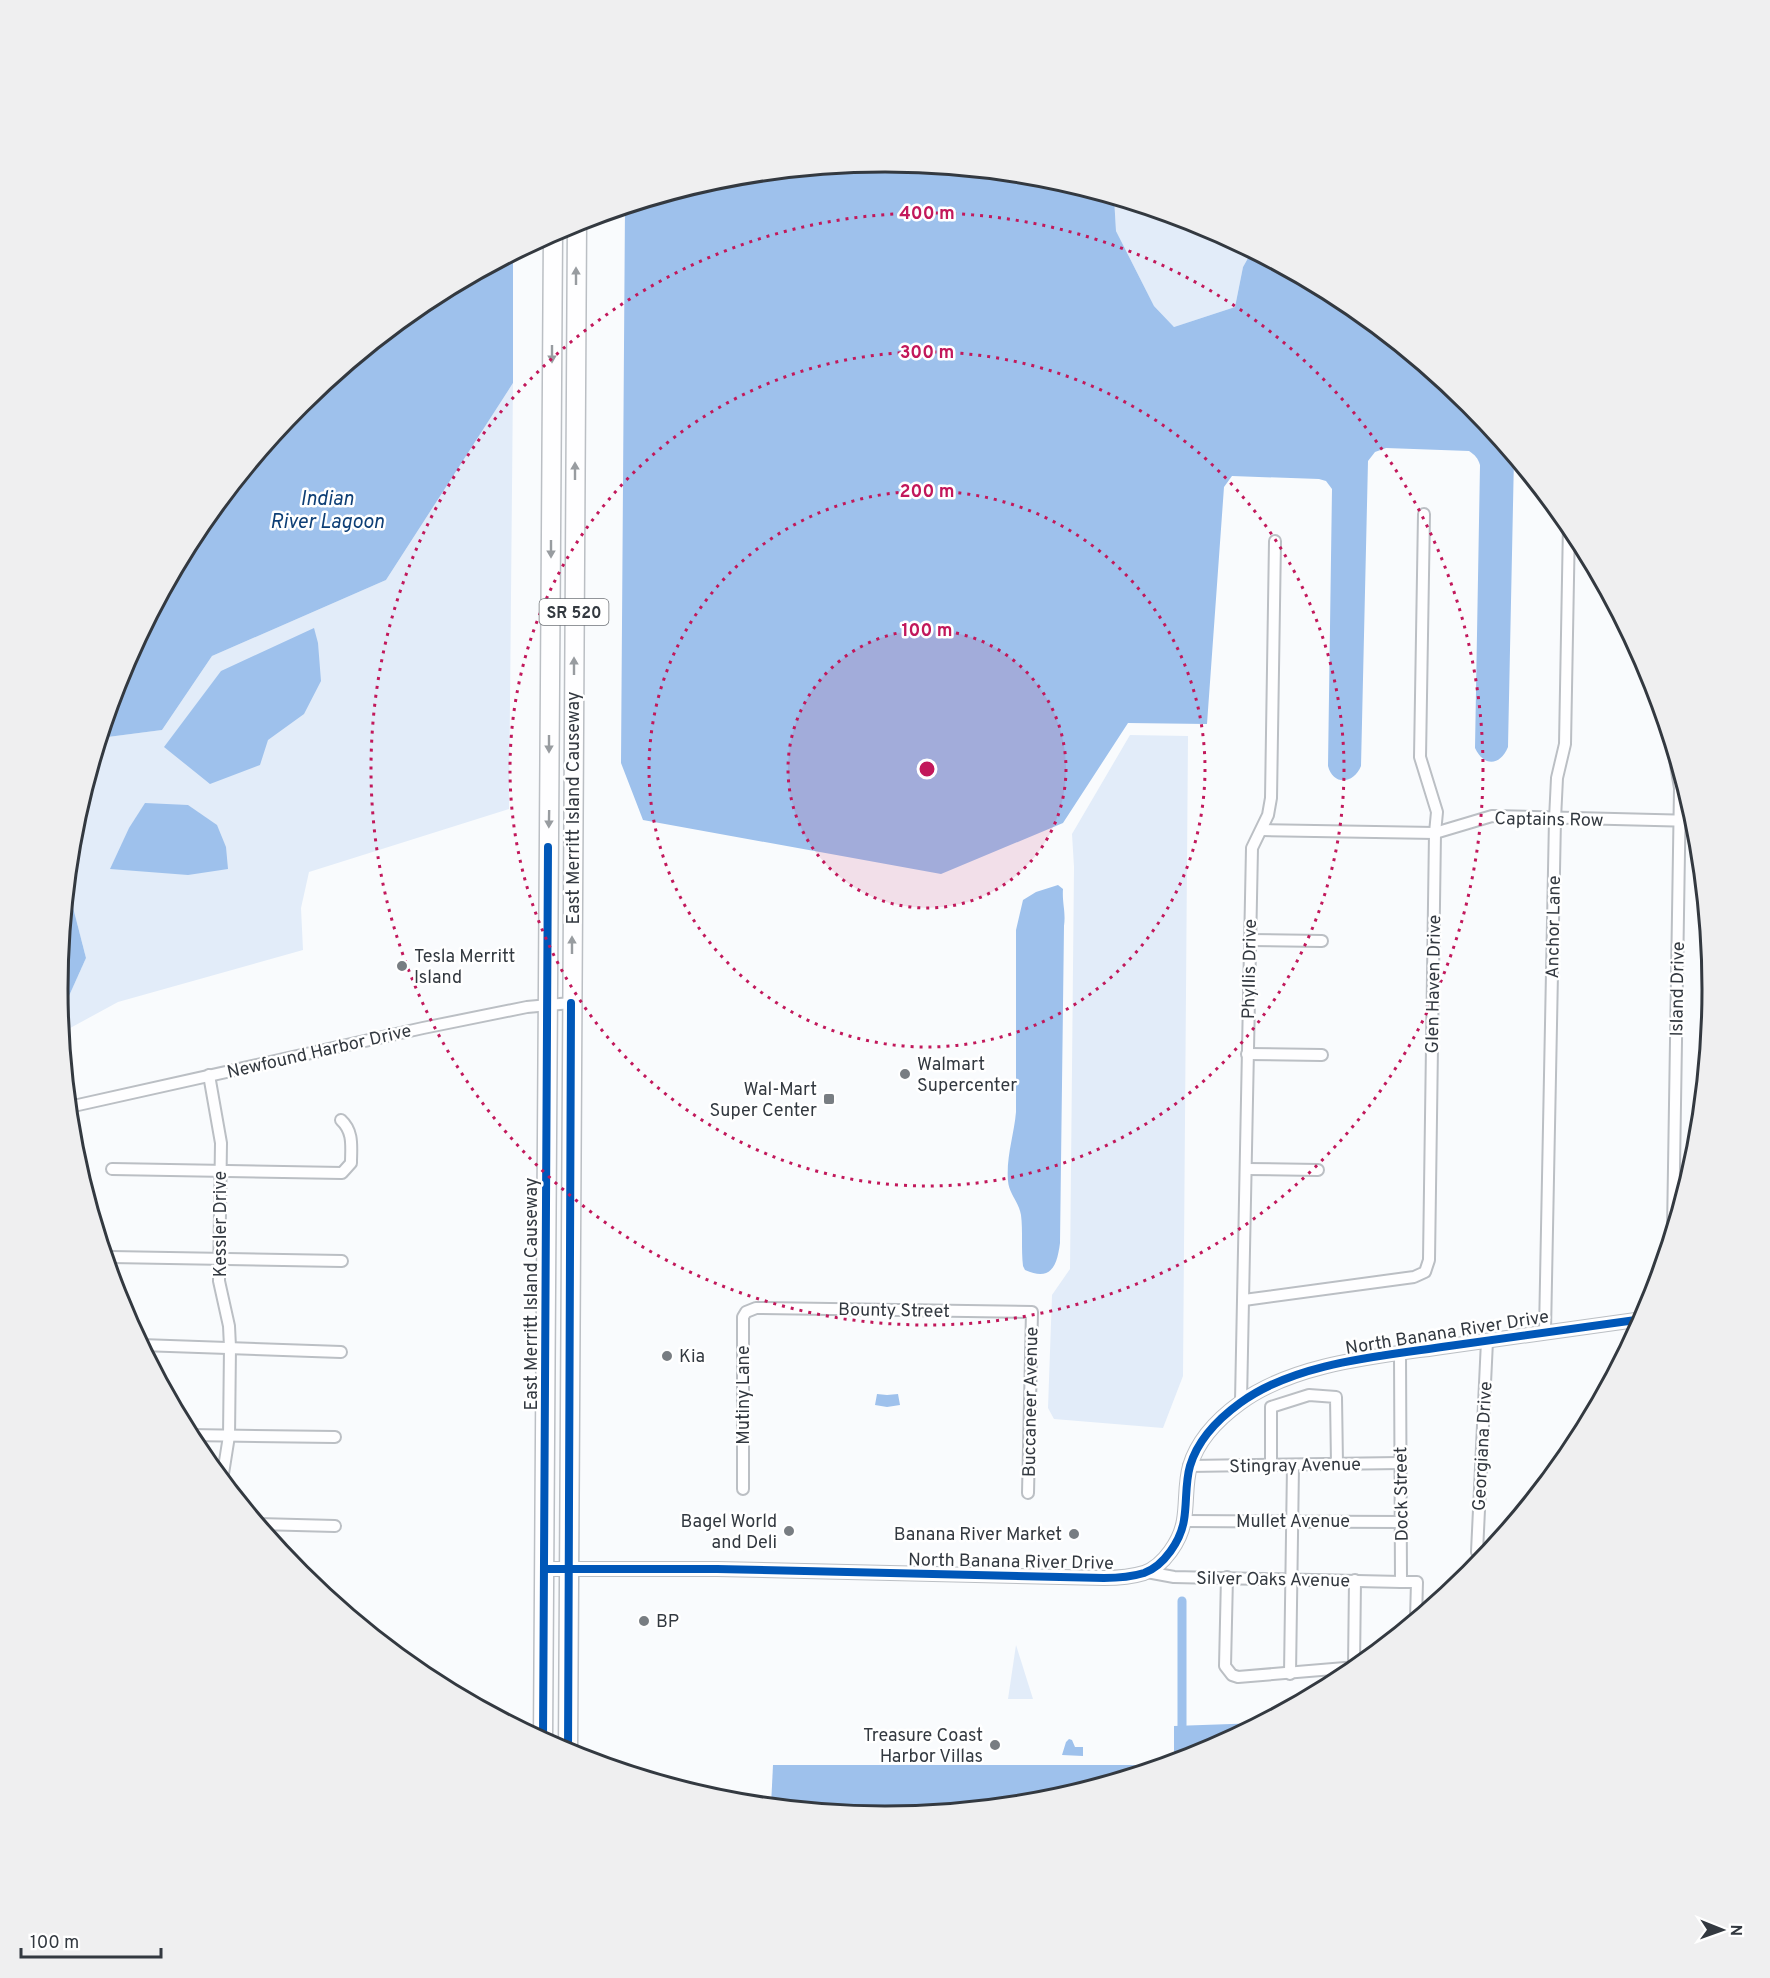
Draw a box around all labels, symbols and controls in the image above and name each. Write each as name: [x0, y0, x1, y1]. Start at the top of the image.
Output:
text: 400 m: [899, 203, 955, 226]
one-way arrow: [572, 266, 581, 285]
text: 300 m: [900, 342, 954, 365]
one-way arrow: [547, 344, 557, 363]
one-way arrow: [570, 461, 580, 480]
text: 200 m: [899, 481, 955, 504]
water label: Indian River Lagoon: [270, 487, 384, 536]
one-way arrow: [546, 539, 556, 558]
road number: SR 520: [540, 599, 608, 625]
text: 100 m: [901, 620, 953, 643]
one-way arrow: [569, 656, 578, 675]
street label: East Merritt Island Causeway: [563, 692, 586, 924]
one-way arrow: [544, 734, 554, 753]
centre of rings: [917, 759, 937, 779]
street label: Captains Row: [1494, 808, 1604, 833]
one-way arrow: [544, 810, 554, 829]
street label: Anchor Lane: [1542, 875, 1567, 979]
street label: Glen Haven Drive: [1422, 914, 1447, 1054]
street label: Phyllis Drive: [1238, 919, 1263, 1019]
one-way arrow: [567, 935, 577, 954]
street label: Island Drive: [1666, 941, 1691, 1037]
place label: Tesla Merritt Island: [414, 946, 515, 990]
marker: Tesla Merritt Island: [395, 959, 409, 973]
street label: Newfound Harbor Drive: [225, 1020, 414, 1085]
place label: Walmart Supercenter: [917, 1054, 1017, 1098]
marker: Walmart Supercenter: [898, 1067, 912, 1081]
place label: Wal-Mart Super Center: [709, 1079, 817, 1123]
marker: Wal-Mart Super Center: [822, 1092, 836, 1106]
street label: Kessler Drive: [210, 1171, 233, 1277]
street label: East Merritt Island Causeway: [521, 1178, 544, 1410]
street label: Bounty Street: [838, 1299, 950, 1324]
street label: North Banana River Drive: [1344, 1306, 1551, 1361]
street label: Buccaneer Avenue: [1019, 1327, 1044, 1477]
street label: Mutiny Lane: [733, 1345, 756, 1445]
place label: Kia: [679, 1346, 705, 1369]
marker: Kia: [660, 1349, 674, 1363]
street label: Georgiana Drive: [1469, 1381, 1498, 1512]
street label: Dock Street: [1390, 1446, 1415, 1542]
street label: Stingray Avenue: [1229, 1454, 1361, 1479]
place label: Bagel World and Deli: [681, 1511, 777, 1555]
street label: Mullet Avenue: [1236, 1511, 1350, 1534]
marker: Bagel World and Deli: [782, 1524, 796, 1538]
place label: Banana River Market: [894, 1524, 1062, 1547]
marker: Banana River Market: [1067, 1527, 1081, 1541]
street label: North Banana River Drive: [908, 1549, 1114, 1576]
street label: Silver Oaks Avenue: [1196, 1568, 1350, 1593]
place label: BP: [656, 1611, 679, 1634]
marker: BP: [637, 1614, 651, 1628]
place label: Treasure Coast Harbor Villas: [863, 1725, 983, 1769]
marker: Treasure Coast Harbor Villas: [988, 1738, 1002, 1752]
north arrow: [1692, 1900, 1752, 1960]
scale bar: [21, 1921, 160, 1959]
text: N: [1725, 1924, 1745, 1936]
text: 100 m: [30, 1932, 79, 1955]

